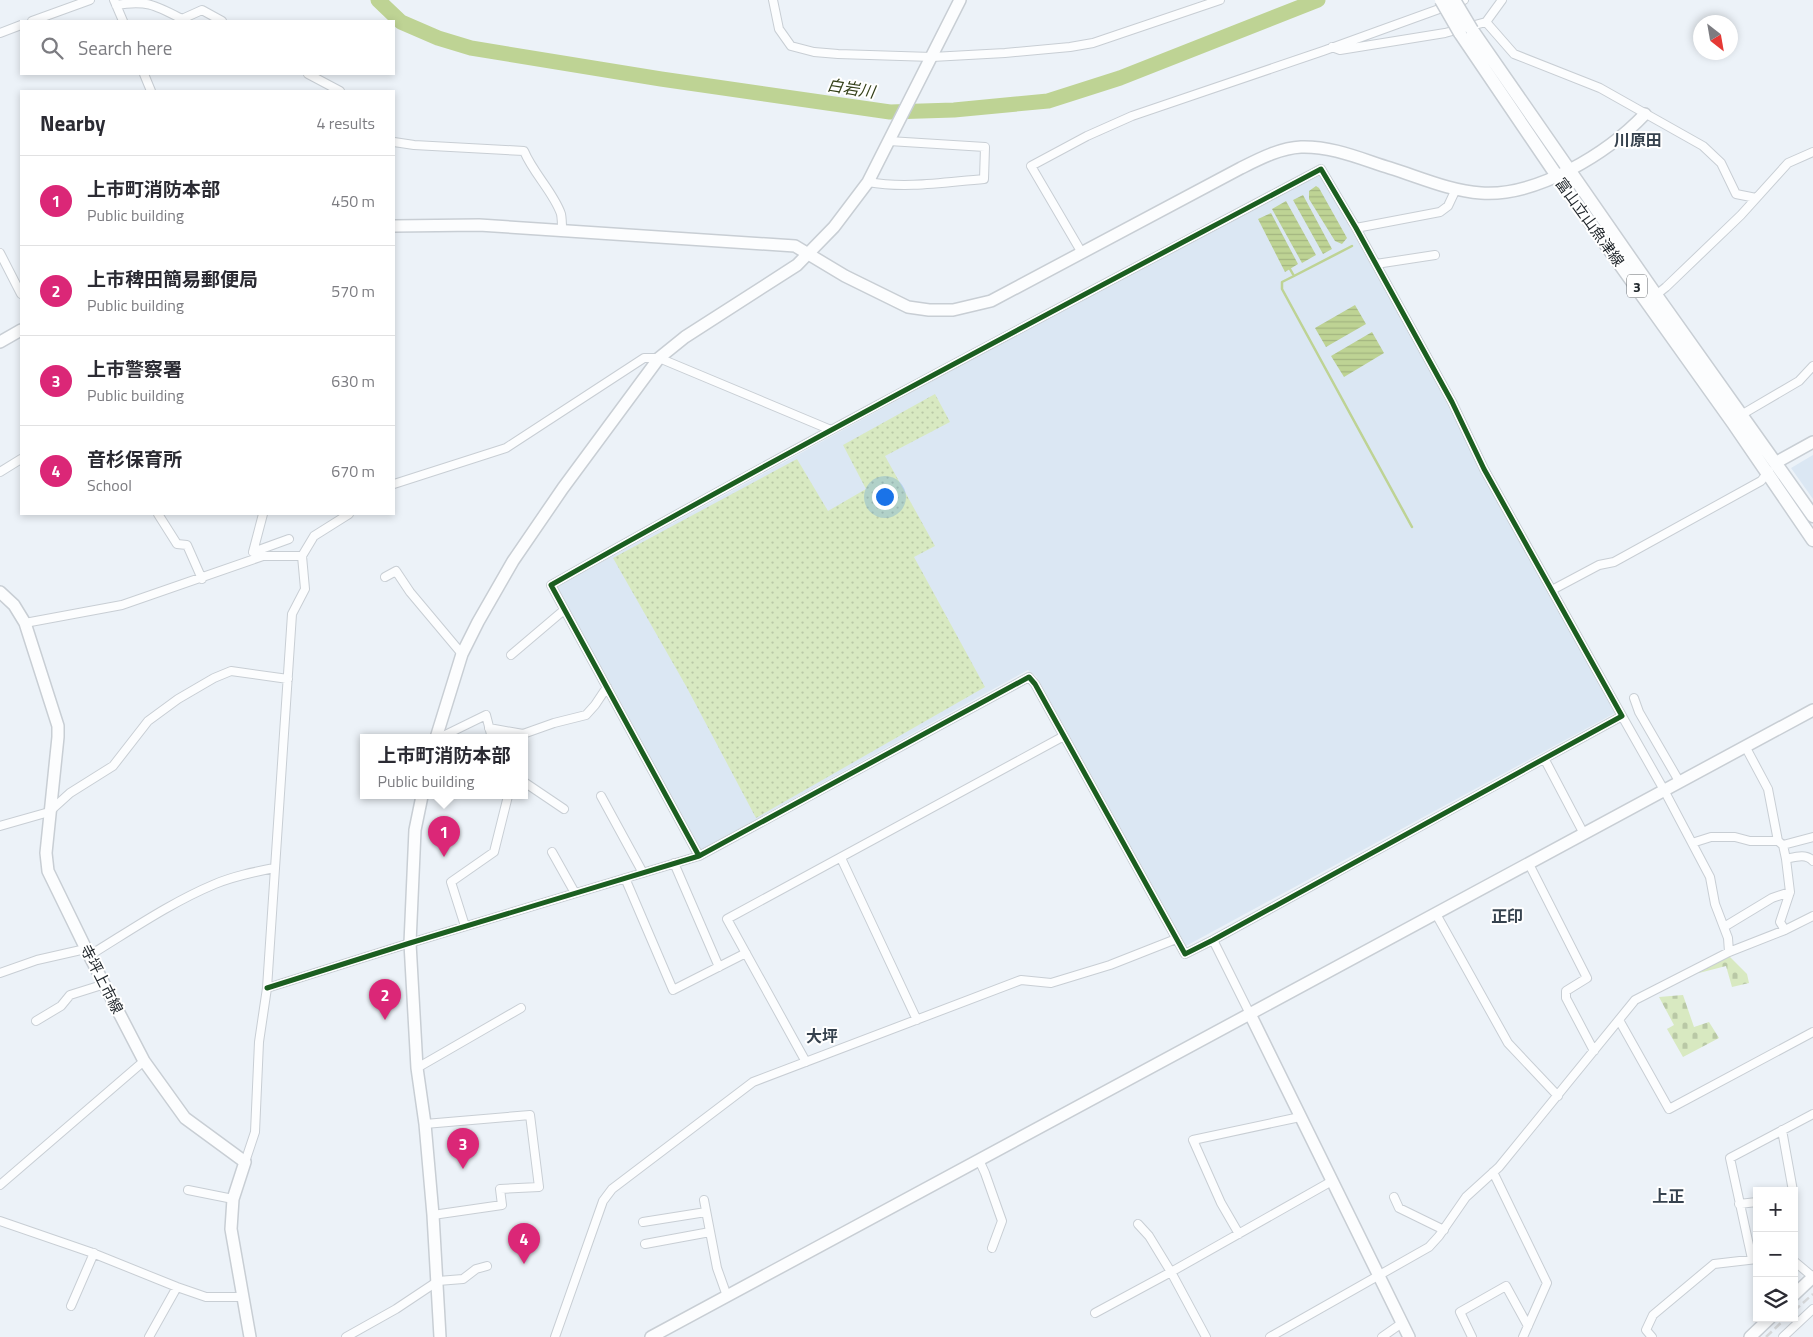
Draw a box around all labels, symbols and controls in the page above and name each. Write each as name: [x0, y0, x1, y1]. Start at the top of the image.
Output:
north arrow: [1693, 15, 1738, 60]
search box: [20, 20, 395, 75]
text: Search here: [78, 33, 172, 62]
icon: search: [38, 34, 66, 62]
water label: 白岩川: [825, 72, 879, 104]
text: Nearby: [40, 107, 105, 139]
text: 4 results: [316, 111, 375, 135]
district label: 川原田: [1614, 128, 1662, 152]
street label: 富山立山魚津線: [1550, 173, 1630, 271]
text: 上市町消防本部: [87, 174, 220, 203]
text: 1: [52, 189, 60, 213]
text: 450 m: [331, 189, 375, 213]
text: Public building: [87, 203, 184, 227]
text: 上市稗田簡易郵便局: [87, 264, 258, 293]
road number: 3: [1627, 274, 1647, 298]
text: 2: [52, 279, 60, 303]
text: 570 m: [331, 279, 375, 303]
text: Public building: [87, 293, 184, 317]
text: 上市警察署: [87, 354, 182, 383]
text: 3: [52, 369, 60, 393]
text: 630 m: [331, 369, 375, 393]
text: Public building: [87, 383, 184, 407]
text: 音杉保育所: [87, 444, 182, 473]
text: 4: [52, 459, 60, 483]
text: 670 m: [331, 459, 375, 483]
text: School: [87, 473, 132, 497]
your location: [872, 484, 898, 510]
popup: [360, 734, 528, 799]
text: 上市町消防本部: [377, 740, 511, 769]
text: Public building: [377, 769, 474, 793]
pin: 1: [428, 816, 460, 857]
district label: 正印: [1491, 904, 1523, 928]
street label: 寺坪上市線: [75, 940, 129, 1018]
pin: 2: [369, 979, 401, 1020]
district label: 大坪: [806, 1024, 838, 1048]
pin: 3: [447, 1128, 479, 1169]
district label: 上正: [1652, 1184, 1684, 1208]
map controls: [1753, 1187, 1798, 1322]
button: +: [1753, 1187, 1798, 1232]
pin: 4: [508, 1223, 540, 1264]
button: −: [1753, 1232, 1798, 1277]
button: layers: [1753, 1277, 1798, 1322]

